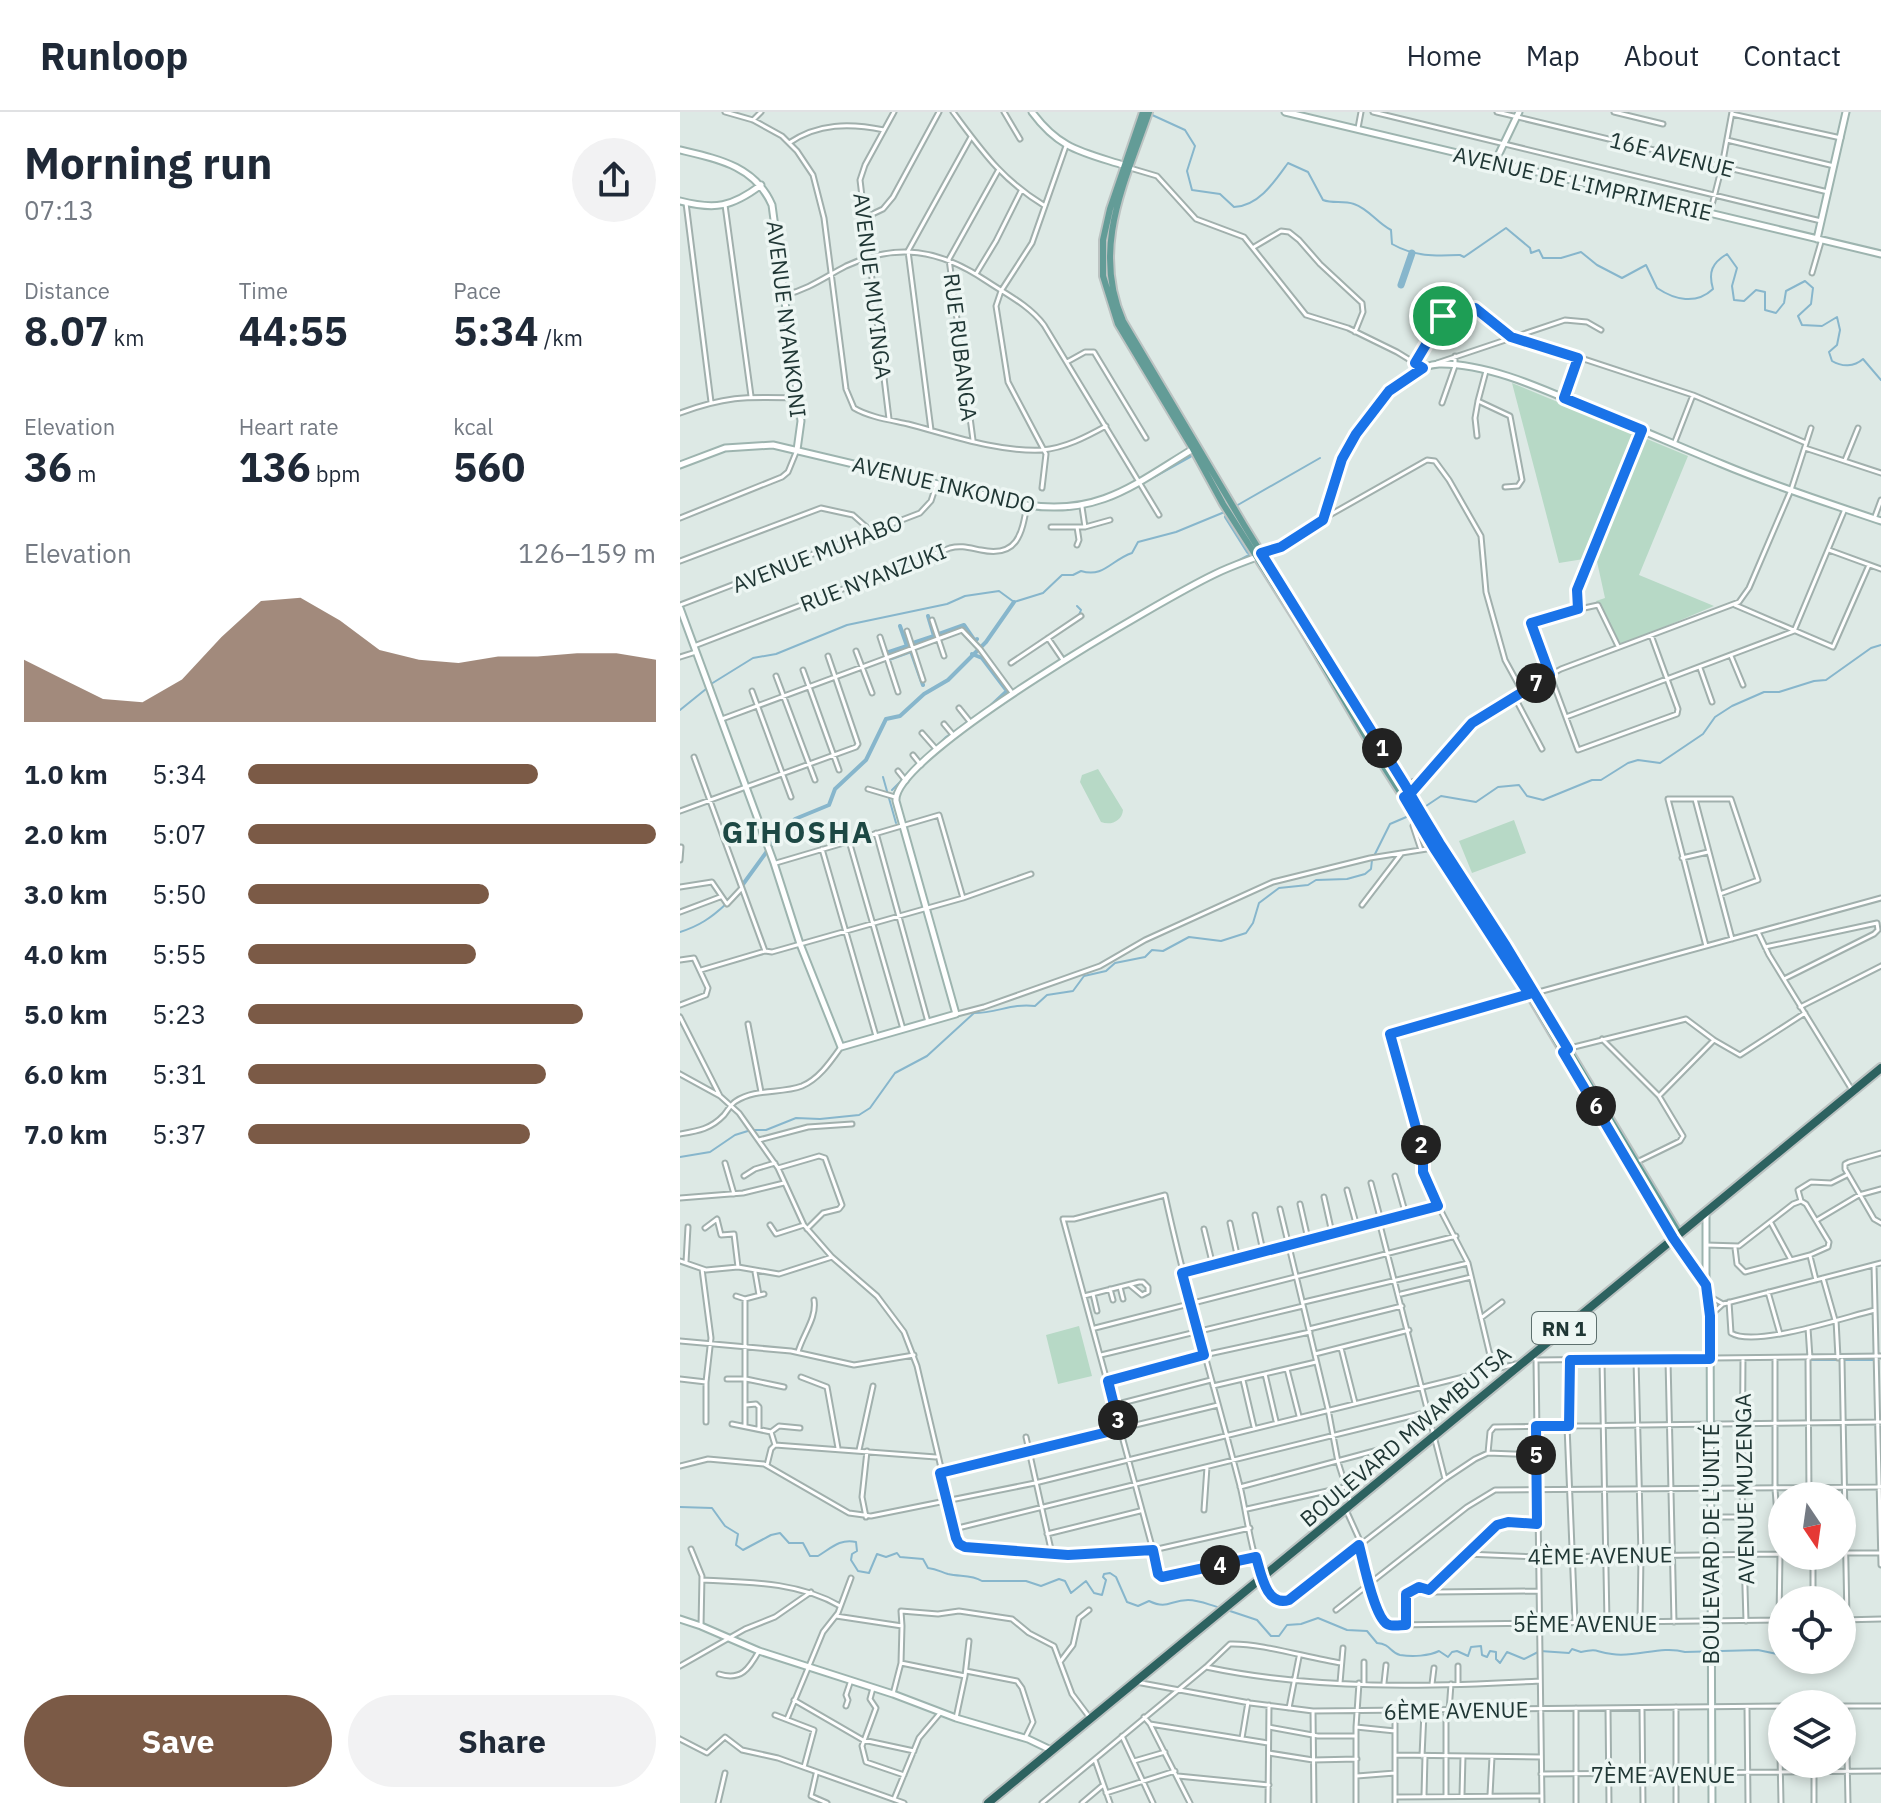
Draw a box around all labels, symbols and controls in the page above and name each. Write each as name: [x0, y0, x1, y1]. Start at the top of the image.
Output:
text: Runloop: [40, 31, 188, 80]
text: Home: [1406, 37, 1482, 74]
text: Map: [1526, 37, 1580, 74]
text: About: [1624, 37, 1699, 74]
text: Contact: [1743, 37, 1841, 74]
street label: 16E AVENUE: [1607, 125, 1737, 183]
text: Morning run: [24, 134, 273, 191]
button: share: [572, 138, 656, 222]
street label: AVENUE DE L'IMPRIMERIE: [1451, 139, 1715, 227]
street label: AVENUE MUYINGA: [847, 191, 899, 381]
text: 07:13: [24, 193, 94, 227]
street label: AVENUE NYANKONI: [761, 219, 813, 419]
street label: RUE RUBANGA: [938, 271, 984, 423]
text: Distance: [24, 276, 110, 305]
text: Time: [239, 276, 288, 305]
text: Pace: [453, 276, 501, 305]
pin: [1409, 282, 1477, 350]
icon: arrive: [1421, 294, 1465, 338]
text: 8.07: [24, 305, 108, 357]
text: 44:55: [239, 305, 348, 357]
text: 5:34: [453, 305, 539, 357]
text: km: [108, 323, 144, 352]
text: /km: [539, 323, 583, 352]
text: Elevation: [24, 412, 115, 441]
text: Heart rate: [239, 412, 339, 441]
text: kcal: [453, 412, 493, 441]
text: 36: [24, 441, 72, 493]
text: 136: [239, 441, 311, 493]
text: 560: [453, 441, 525, 493]
street label: AVENUE INKONDO: [850, 449, 1038, 519]
text: m: [72, 459, 96, 488]
text: bpm: [311, 459, 361, 488]
street label: AVENUE MUHABO: [728, 507, 906, 599]
text: Elevation: [24, 536, 132, 570]
text: 126–159 m: [518, 536, 656, 570]
street label: RUE NYANZUKI: [796, 536, 950, 618]
pin: 7: [1516, 663, 1556, 703]
text: 7: [1529, 668, 1543, 697]
pin: 1: [1362, 728, 1402, 768]
text: 1: [1375, 733, 1389, 762]
text: 1.0 km: [24, 757, 108, 791]
text: 5:34: [152, 757, 206, 791]
district label: GIHOSHA: [722, 812, 874, 851]
text: 2.0 km: [24, 817, 108, 851]
text: 5:07: [152, 817, 206, 851]
text: 3.0 km: [24, 877, 108, 911]
text: 5:50: [152, 877, 206, 911]
text: 4.0 km: [24, 937, 108, 971]
text: 5:55: [152, 937, 206, 971]
text: 5.0 km: [24, 997, 108, 1031]
text: 5:23: [152, 997, 206, 1031]
text: 6.0 km: [24, 1057, 108, 1091]
text: 5:31: [152, 1057, 206, 1091]
pin: 6: [1576, 1086, 1616, 1126]
text: 6: [1589, 1091, 1603, 1120]
text: 7.0 km: [24, 1117, 108, 1151]
text: 5:37: [152, 1117, 206, 1151]
pin: 2: [1401, 1125, 1441, 1165]
text: 2: [1414, 1130, 1428, 1159]
road number: RN 1: [1532, 1312, 1596, 1344]
street label: BOULEVARD MWAMBUTSA: [1293, 1339, 1517, 1533]
street label: AVENUE MUZENGA: [1728, 1393, 1760, 1585]
pin: 3: [1098, 1400, 1138, 1440]
text: 3: [1111, 1405, 1125, 1434]
street label: BOULEVARD DE L'UNITÉ: [1696, 1423, 1725, 1665]
pin: 5: [1516, 1435, 1556, 1475]
text: 5: [1529, 1440, 1543, 1469]
north arrow: [1768, 1482, 1856, 1570]
map controls: [1768, 1482, 1856, 1778]
street label: 4ÈME AVENUE: [1527, 1539, 1673, 1571]
pin: 4: [1200, 1545, 1240, 1585]
text: 4: [1213, 1550, 1227, 1579]
button: locate: [1768, 1586, 1856, 1674]
street label: 5ÈME AVENUE: [1513, 1609, 1657, 1638]
button: layers: [1768, 1690, 1856, 1778]
street label: 6ÈME AVENUE: [1383, 1694, 1529, 1726]
button: Save: [24, 1695, 332, 1787]
button: Share: [348, 1695, 656, 1787]
street label: 7ÈME AVENUE: [1591, 1760, 1735, 1789]

